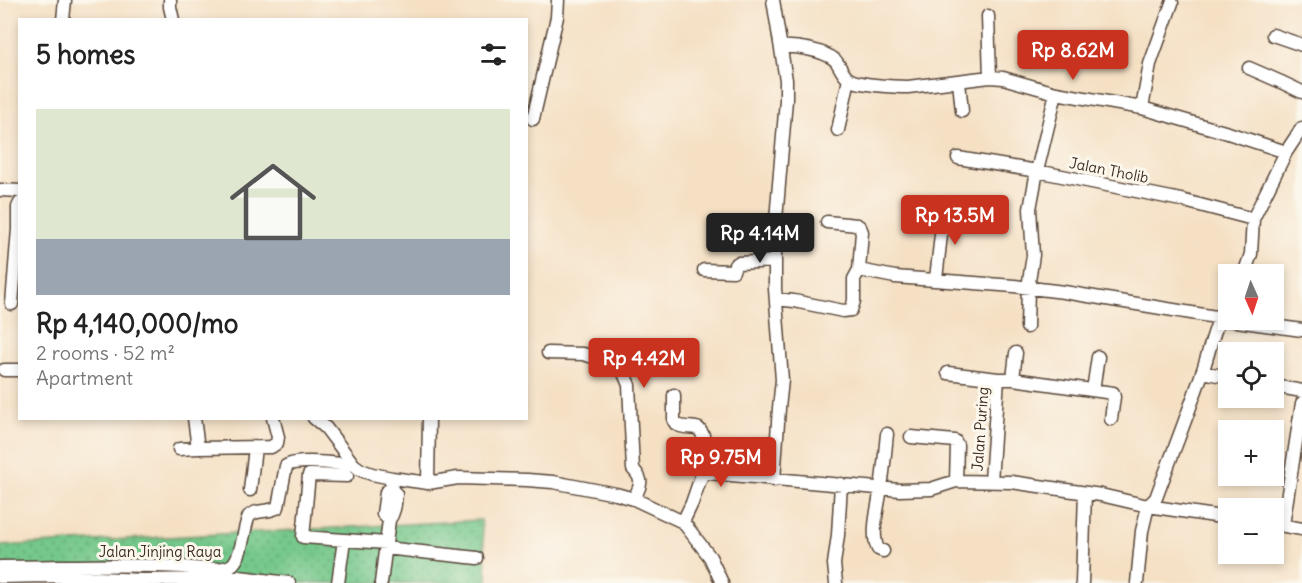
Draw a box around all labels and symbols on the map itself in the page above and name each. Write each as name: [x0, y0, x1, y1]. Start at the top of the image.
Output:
pin: Rp 8.62M: [1011, 30, 1135, 81]
street label: Jalan Tholib: [1068, 153, 1150, 187]
pin: Rp 13.5M: [893, 195, 1017, 246]
pin: Rp 4.14M: [698, 213, 822, 264]
north arrow: [1218, 264, 1284, 330]
pin: Rp 4.42M: [582, 338, 706, 389]
street label: Jalan Puring: [968, 386, 992, 472]
pin: Rp 9.75M: [659, 437, 783, 488]
street label: Jalan Jinjing Raya: [99, 542, 222, 561]

